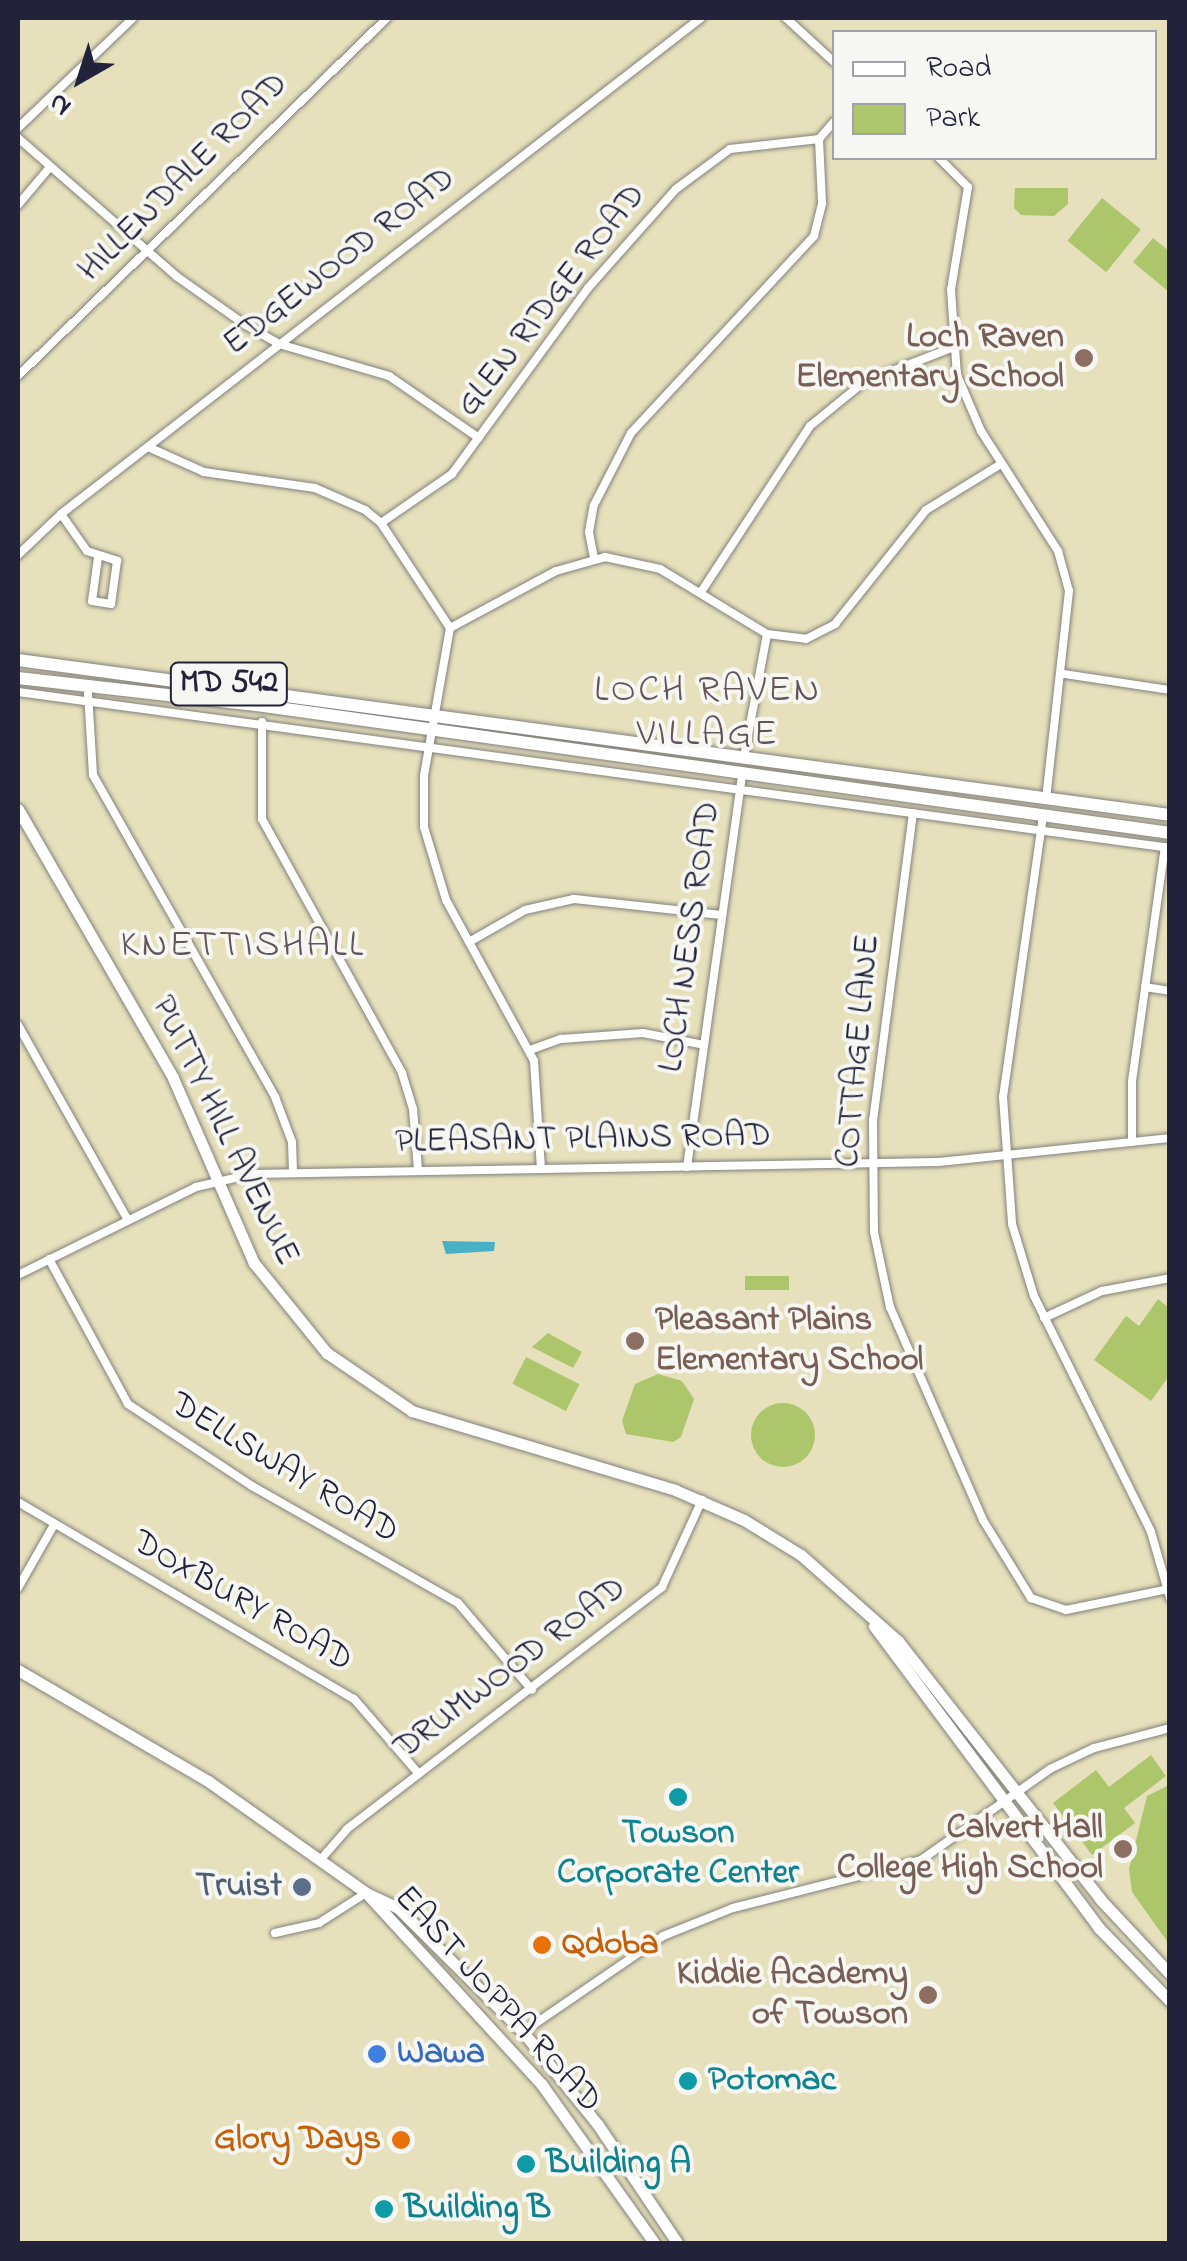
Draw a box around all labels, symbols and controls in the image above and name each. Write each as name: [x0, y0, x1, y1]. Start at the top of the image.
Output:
north arrow: [30, 30, 130, 130]
legend: [832, 30, 1157, 160]
text: Road: [926, 47, 991, 91]
street label: HILLENDALE ROAD: [70, 64, 298, 292]
text: N: [41, 82, 81, 126]
text: Park: [926, 97, 980, 141]
street label: EDGEWOOD ROAD: [216, 158, 464, 366]
street label: GLEN RIDGE ROAD: [448, 176, 656, 426]
place label: Loch Raven Elementary School: [796, 317, 1064, 399]
marker: Loch Raven Elementary School: [1073, 347, 1095, 369]
road number: MD 542: [169, 657, 289, 711]
district label: LOCH RAVEN VILLAGE: [594, 669, 822, 758]
street label: LOCH NESS ROAD: [651, 799, 731, 1075]
district label: KNETTISHALL: [120, 924, 366, 970]
street label: COTTAGE LANE: [828, 933, 890, 1169]
street label: PUTTY HILL AVENUE: [141, 989, 307, 1273]
street label: PLEASANT PLAINS ROAD: [395, 1116, 771, 1164]
place label: Pleasant Plains Elementary School: [655, 1300, 923, 1382]
marker: Pleasant Plains Elementary School: [624, 1330, 646, 1352]
street label: DELLSWAY ROAD: [162, 1384, 406, 1554]
street label: DOXBURY ROAD: [124, 1522, 360, 1682]
street label: DRUMWOOD ROAD: [387, 1568, 635, 1770]
marker: Towson Corporate Center: [667, 1786, 689, 1808]
place label: Calvert Hall College High School: [837, 1808, 1103, 1890]
place label: Towson Corporate Center: [557, 1813, 799, 1895]
marker: Calvert Hall College High School: [1112, 1838, 1134, 1860]
place label: Truist: [195, 1866, 282, 1908]
marker: Truist: [291, 1876, 313, 1898]
street label: EAST JOPPA ROAD: [384, 1878, 610, 2122]
place label: Qdoba: [562, 1924, 659, 1966]
marker: Qdoba: [531, 1934, 553, 1956]
place label: Kiddie Academy of Towson: [677, 1954, 908, 2036]
marker: Kiddie Academy of Towson: [917, 1984, 939, 2006]
place label: Wawa: [397, 2033, 485, 2075]
marker: Wawa: [366, 2043, 388, 2065]
place label: Potomac: [708, 2060, 836, 2102]
marker: Potomac: [677, 2070, 699, 2092]
place label: Glory Days: [214, 2119, 381, 2161]
marker: Glory Days: [390, 2129, 412, 2151]
place label: Building A: [546, 2143, 691, 2185]
marker: Building A: [515, 2153, 537, 2175]
place label: Building B: [404, 2188, 551, 2230]
marker: Building B: [373, 2198, 395, 2220]

